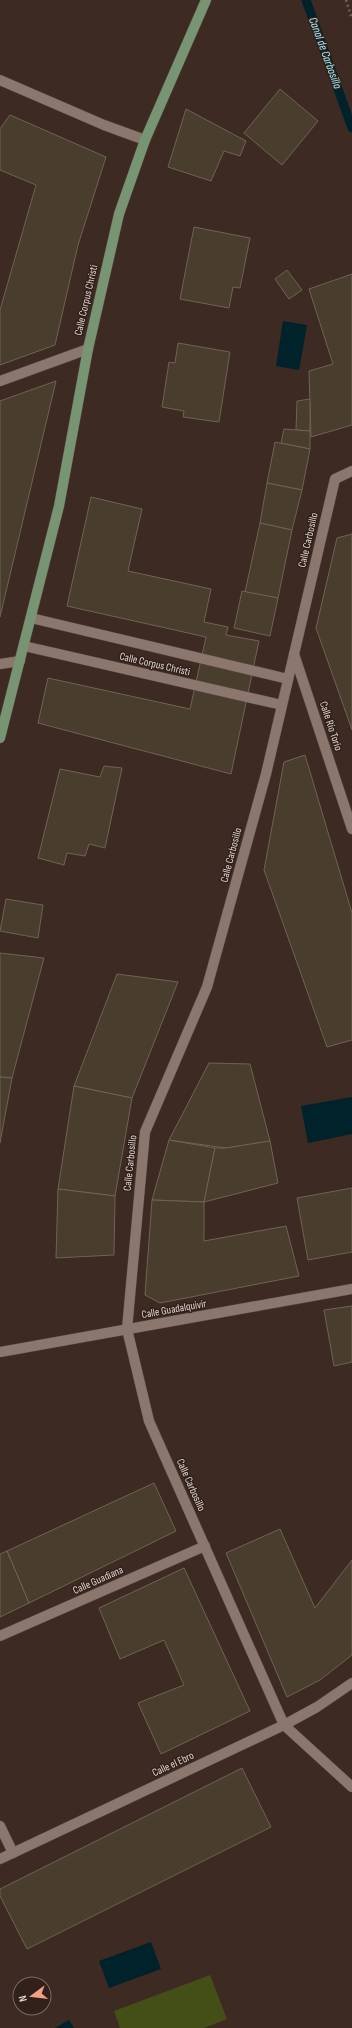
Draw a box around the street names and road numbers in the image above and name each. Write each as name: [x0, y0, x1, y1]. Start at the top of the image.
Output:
street label: Calle Corpus Christi: [72, 263, 100, 337]
street label: Calle Carbosillo: [295, 511, 321, 569]
street label: Calle Corpus Christi: [118, 650, 192, 678]
street label: Calle Río Torío: [317, 700, 345, 753]
street label: Calle Carbosillo: [217, 826, 245, 884]
street label: Calle Carbosillo: [121, 1134, 139, 1192]
street label: Calle Guadalquivir: [141, 1297, 207, 1321]
street label: Calle Carbosillo: [174, 1457, 208, 1514]
street label: Calle Guadiana: [71, 1563, 125, 1597]
street label: Calle el Ebro: [150, 1749, 196, 1779]

